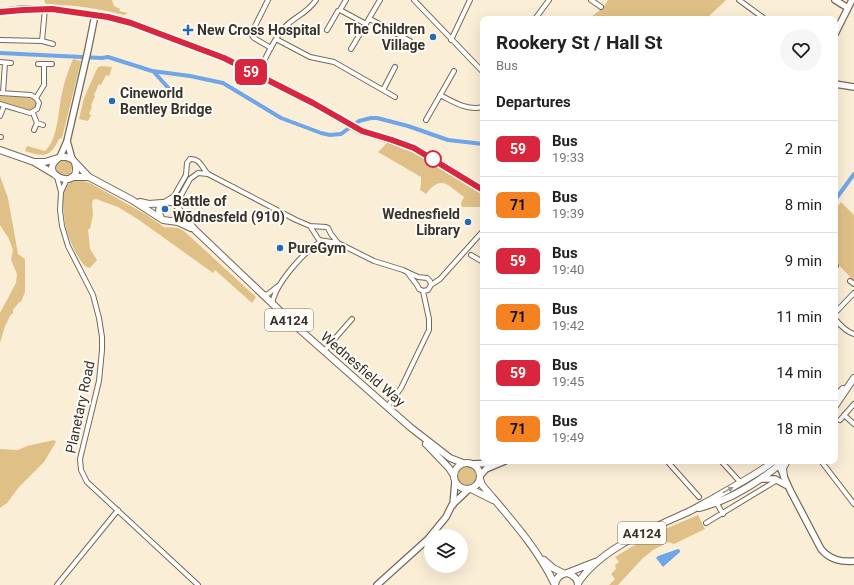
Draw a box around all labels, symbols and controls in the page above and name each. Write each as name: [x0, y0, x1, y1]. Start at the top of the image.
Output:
place label: The Children Village: [345, 21, 425, 53]
place label: New Cross Hospital: [197, 22, 321, 38]
marker: New Cross Hospital: [182, 24, 194, 36]
button: heart: [780, 29, 822, 71]
text: Rookery St / Hall St: [496, 31, 662, 54]
marker: The Children Village: [428, 32, 438, 42]
text: Bus: [496, 58, 518, 73]
line badge: 59: [233, 59, 269, 85]
text: 59: [243, 64, 259, 80]
place label: Cineworld Bentley Bridge: [120, 85, 212, 117]
text: Departures: [496, 93, 571, 111]
marker: Cineworld Bentley Bridge: [107, 96, 117, 106]
text: Bus: [552, 132, 578, 150]
text: 2 min: [785, 140, 822, 158]
text: 59: [510, 141, 526, 157]
unlabelled marker: [424, 150, 442, 168]
text: 19:33: [552, 150, 584, 165]
text: Bus: [552, 188, 578, 206]
place label: Battle of Wōdnesfeld (910): [173, 193, 285, 226]
text: 8 min: [785, 196, 822, 214]
text: 71: [510, 197, 526, 213]
marker: Battle of Wōdnesfeld (910): [160, 204, 170, 214]
place label: Wednesfield Library: [382, 206, 461, 238]
text: 19:39: [552, 206, 584, 221]
marker: Wednesfield Library: [463, 217, 473, 227]
place label: PureGym: [288, 240, 346, 256]
marker: PureGym: [275, 243, 285, 253]
text: Bus: [552, 244, 578, 262]
text: 9 min: [785, 252, 822, 270]
text: 59: [510, 253, 526, 269]
text: 19:40: [552, 262, 584, 277]
text: Bus: [552, 300, 578, 318]
text: 11 min: [776, 308, 822, 326]
road number: A4124: [265, 309, 313, 331]
text: 71: [510, 309, 526, 325]
text: 19:42: [552, 318, 584, 333]
street label: Wednesfield Way: [318, 328, 409, 410]
text: Bus: [552, 356, 578, 374]
street label: Planetary Road: [62, 359, 98, 455]
text: 14 min: [776, 364, 822, 382]
text: 59: [510, 365, 526, 381]
text: 19:45: [552, 374, 584, 389]
text: Bus: [552, 412, 578, 430]
text: 18 min: [776, 420, 822, 438]
text: 71: [510, 421, 526, 437]
text: 19:49: [552, 430, 584, 445]
one-way arrow: [722, 487, 734, 493]
road number: A4124: [618, 522, 666, 544]
map controls: [424, 529, 468, 573]
button: layers: [424, 529, 468, 573]

